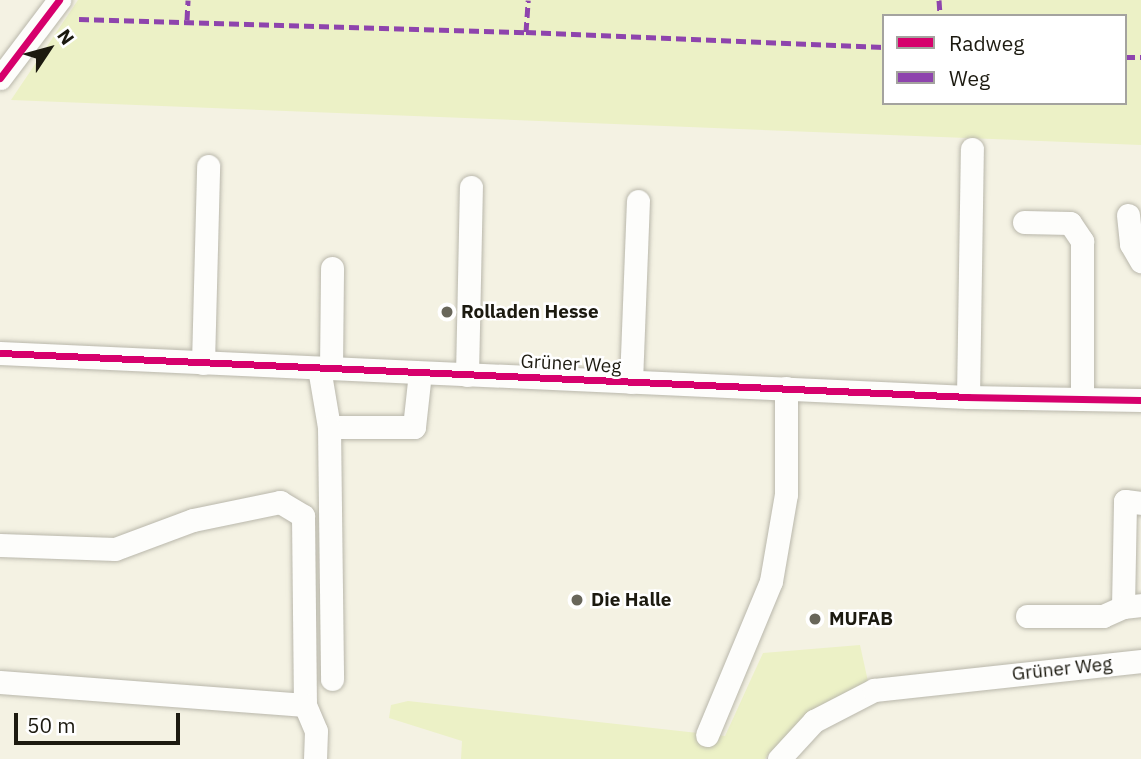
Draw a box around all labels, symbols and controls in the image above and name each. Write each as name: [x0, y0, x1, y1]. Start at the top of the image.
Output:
north arrow: [14, 14, 84, 84]
legend: [882, 14, 1127, 105]
text: N: [52, 24, 80, 49]
text: Radweg: [949, 29, 1024, 57]
text: Weg: [949, 64, 990, 92]
place label: Rolladen Hesse: [461, 301, 599, 323]
marker: Rolladen Hesse: [439, 304, 455, 320]
street label: Grüner Weg: [520, 350, 622, 378]
place label: Die Halle: [591, 589, 671, 611]
marker: Die Halle: [569, 592, 585, 608]
place label: MUFAB: [829, 608, 893, 630]
marker: MUFAB: [807, 611, 823, 627]
street label: Grüner Weg: [1011, 652, 1113, 686]
scale bar: [18, 700, 184, 744]
text: 50 m: [27, 711, 76, 739]

